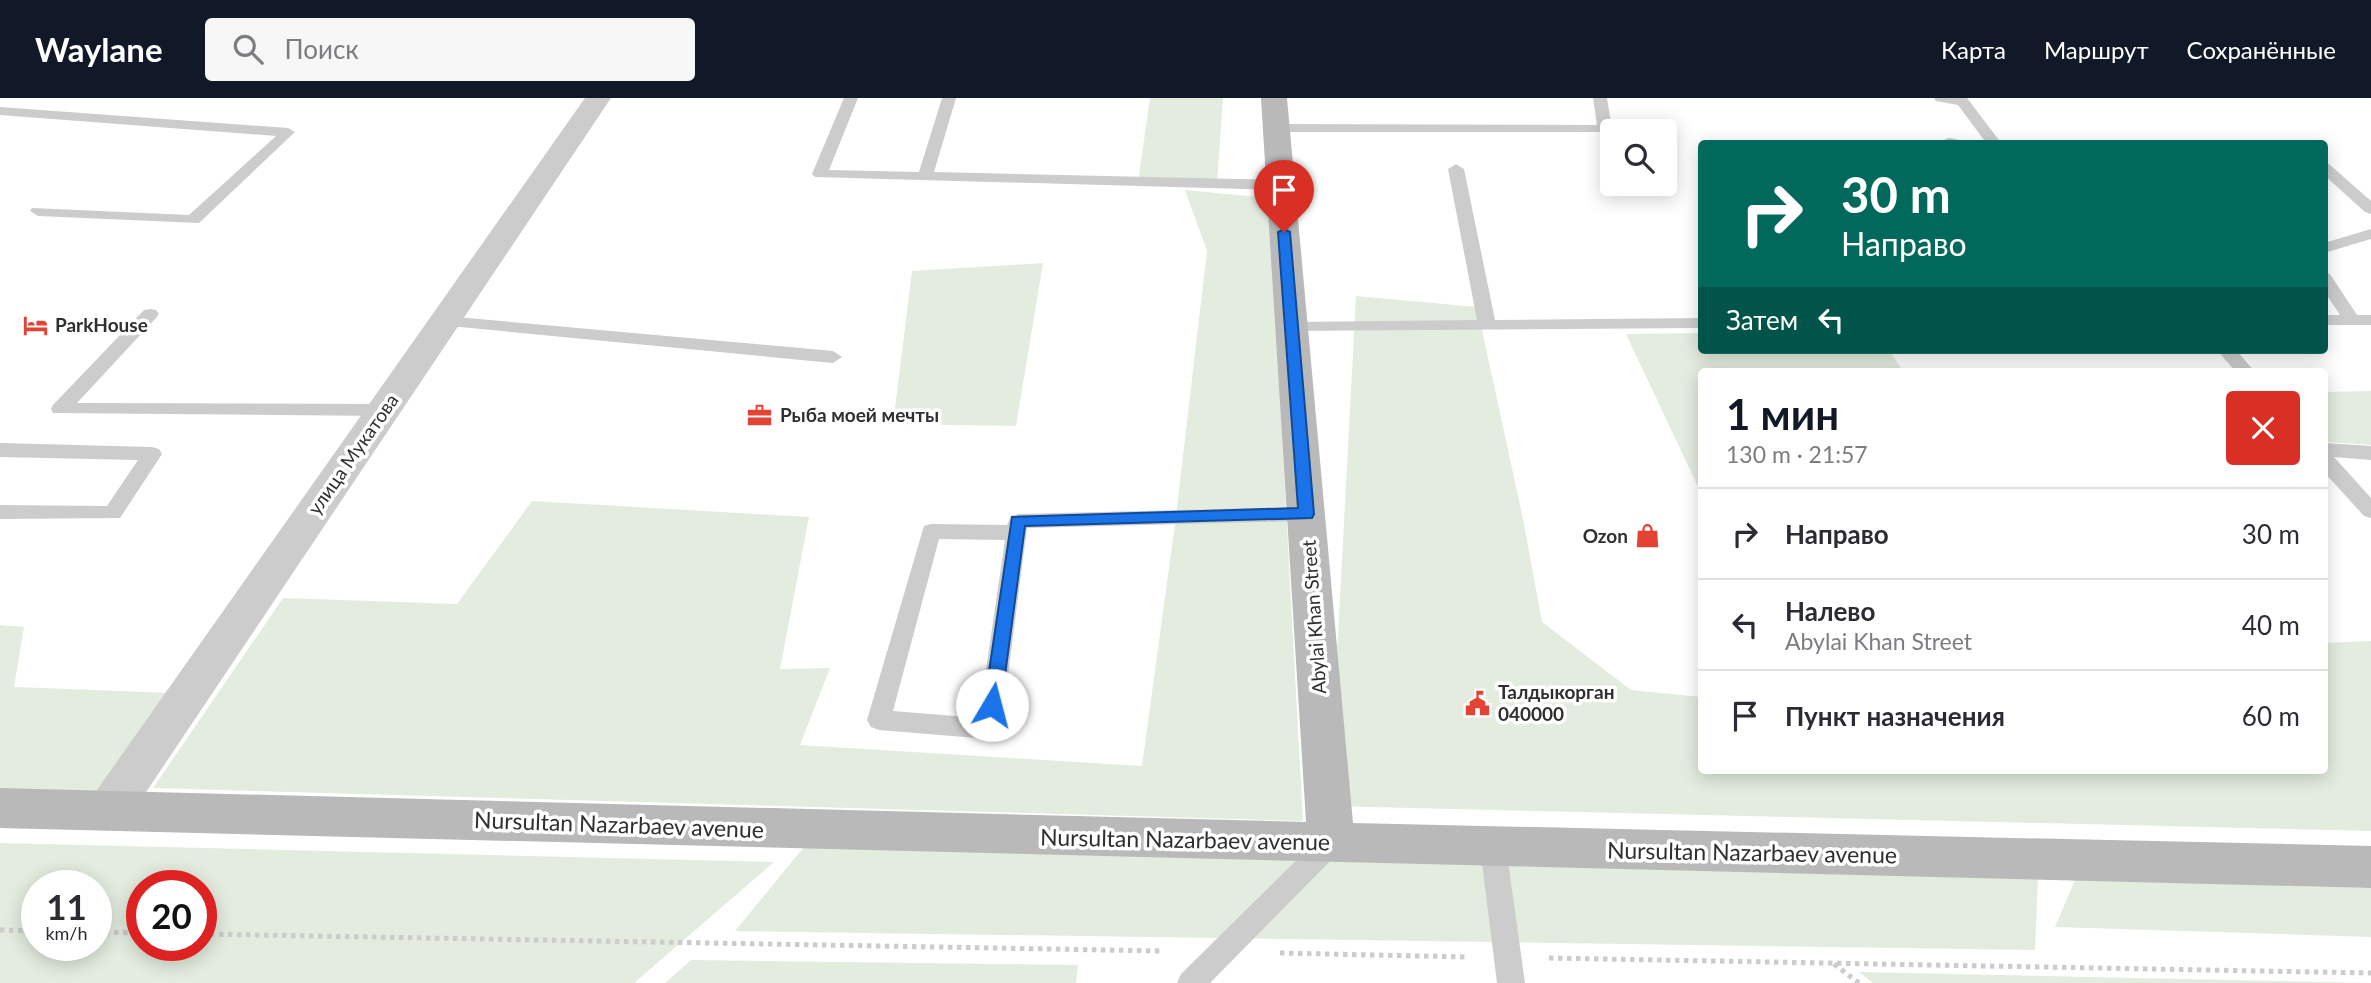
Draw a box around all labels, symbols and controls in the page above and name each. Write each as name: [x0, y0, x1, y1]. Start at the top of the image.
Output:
search box: [205, 18, 695, 81]
text: Waylane: [35, 29, 163, 69]
icon: search: [229, 30, 267, 68]
text: Поиск: [285, 33, 359, 65]
text: Карта: [1941, 35, 2006, 64]
text: Маршрут: [2044, 35, 2149, 64]
text: Сохранённые: [2187, 35, 2336, 64]
map controls: [1600, 119, 1677, 196]
button: search: [1600, 119, 1677, 196]
pin: [1254, 160, 1314, 232]
text: 30 m: [1841, 165, 1951, 223]
icon: right: [1726, 168, 1817, 259]
icon: arrive: [1265, 171, 1303, 209]
text: Направо: [1841, 224, 1967, 263]
icon: left: [1812, 301, 1850, 339]
text: Затем: [1726, 304, 1798, 336]
hotel icon: ParkHouse: [21, 311, 49, 339]
place label: ParkHouse: [55, 313, 148, 336]
street label: улица Мукатова: [302, 389, 403, 518]
text: 1 мин: [1726, 389, 1839, 439]
button: close: [2226, 391, 2300, 465]
office icon: Рыба моей мечты: [746, 401, 774, 429]
place label: Рыба моей мечты: [780, 403, 939, 426]
text: 130 m · 21:57: [1726, 440, 1868, 468]
icon: right: [1726, 515, 1764, 553]
text: Направо: [1785, 518, 1889, 550]
text: 30 m: [2242, 518, 2300, 550]
shop icon: Ozon: [1634, 522, 1662, 550]
place label: Ozon: [1583, 524, 1628, 547]
street label: Abylai Khan Street: [1297, 539, 1330, 695]
text: Налево: [1785, 595, 1875, 627]
icon: left: [1726, 606, 1764, 644]
text: 40 m: [2242, 609, 2300, 641]
text: Abylai Khan Street: [1785, 627, 1972, 655]
position arrow: [955, 668, 1029, 742]
place label: Талдыкорган 040000: [1498, 680, 1615, 725]
public building icon: Талдыкорган 040000: [1464, 689, 1492, 717]
icon: arrive: [1726, 697, 1764, 735]
text: Пункт назначения: [1785, 700, 2005, 732]
text: 60 m: [2242, 700, 2300, 732]
street label: Nursultan Nazarbaev avenue: [474, 805, 764, 843]
street label: Nursultan Nazarbaev avenue: [1040, 822, 1330, 856]
street label: Nursultan Nazarbaev avenue: [1607, 835, 1897, 869]
speed limit sign: 20: [126, 870, 217, 961]
text: 11: [46, 885, 87, 927]
text: km/h: [45, 922, 88, 944]

